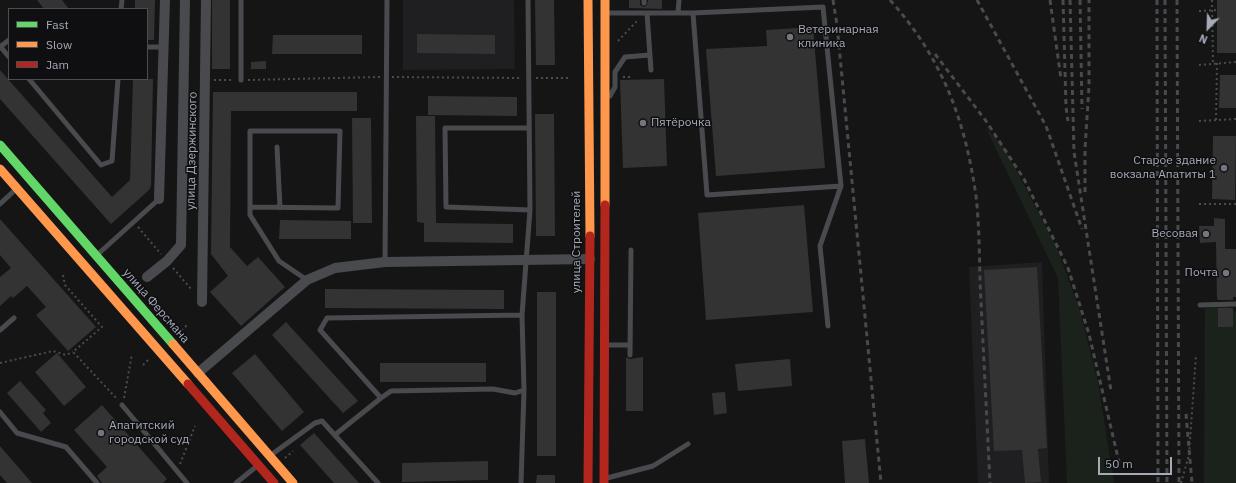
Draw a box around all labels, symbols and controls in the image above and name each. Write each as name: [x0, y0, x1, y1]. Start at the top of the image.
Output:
legend: [8, 8, 148, 80]
north arrow: [1188, 8, 1228, 48]
text: Fast: [46, 17, 69, 32]
place label: Ветеринарная клиника: [798, 23, 879, 51]
text: N: [1197, 31, 1210, 47]
marker: Ветеринарная клиника: [785, 32, 795, 42]
text: Slow: [46, 37, 72, 52]
text: Jam: [46, 57, 69, 72]
street label: улица Дзержинского: [184, 92, 200, 210]
place label: Пятёрочка: [651, 116, 711, 130]
marker: Пятёрочка: [638, 118, 648, 128]
place label: Старое здание вокзала Апатиты 1: [1110, 154, 1216, 182]
marker: Старое здание вокзала Апатиты 1: [1219, 163, 1229, 173]
street label: улица Строителей: [570, 191, 584, 293]
place label: Весовая: [1151, 227, 1198, 241]
marker: Весовая: [1201, 229, 1211, 239]
street label: улица Ферсмана: [120, 266, 192, 346]
place label: Почта: [1185, 266, 1218, 280]
marker: Почта: [1221, 268, 1231, 278]
place label: Апатитский городской суд: [109, 419, 190, 447]
marker: Апатитский городской суд: [96, 428, 106, 438]
scale bar: [1100, 449, 1174, 475]
text: 50 m: [1105, 456, 1133, 471]

